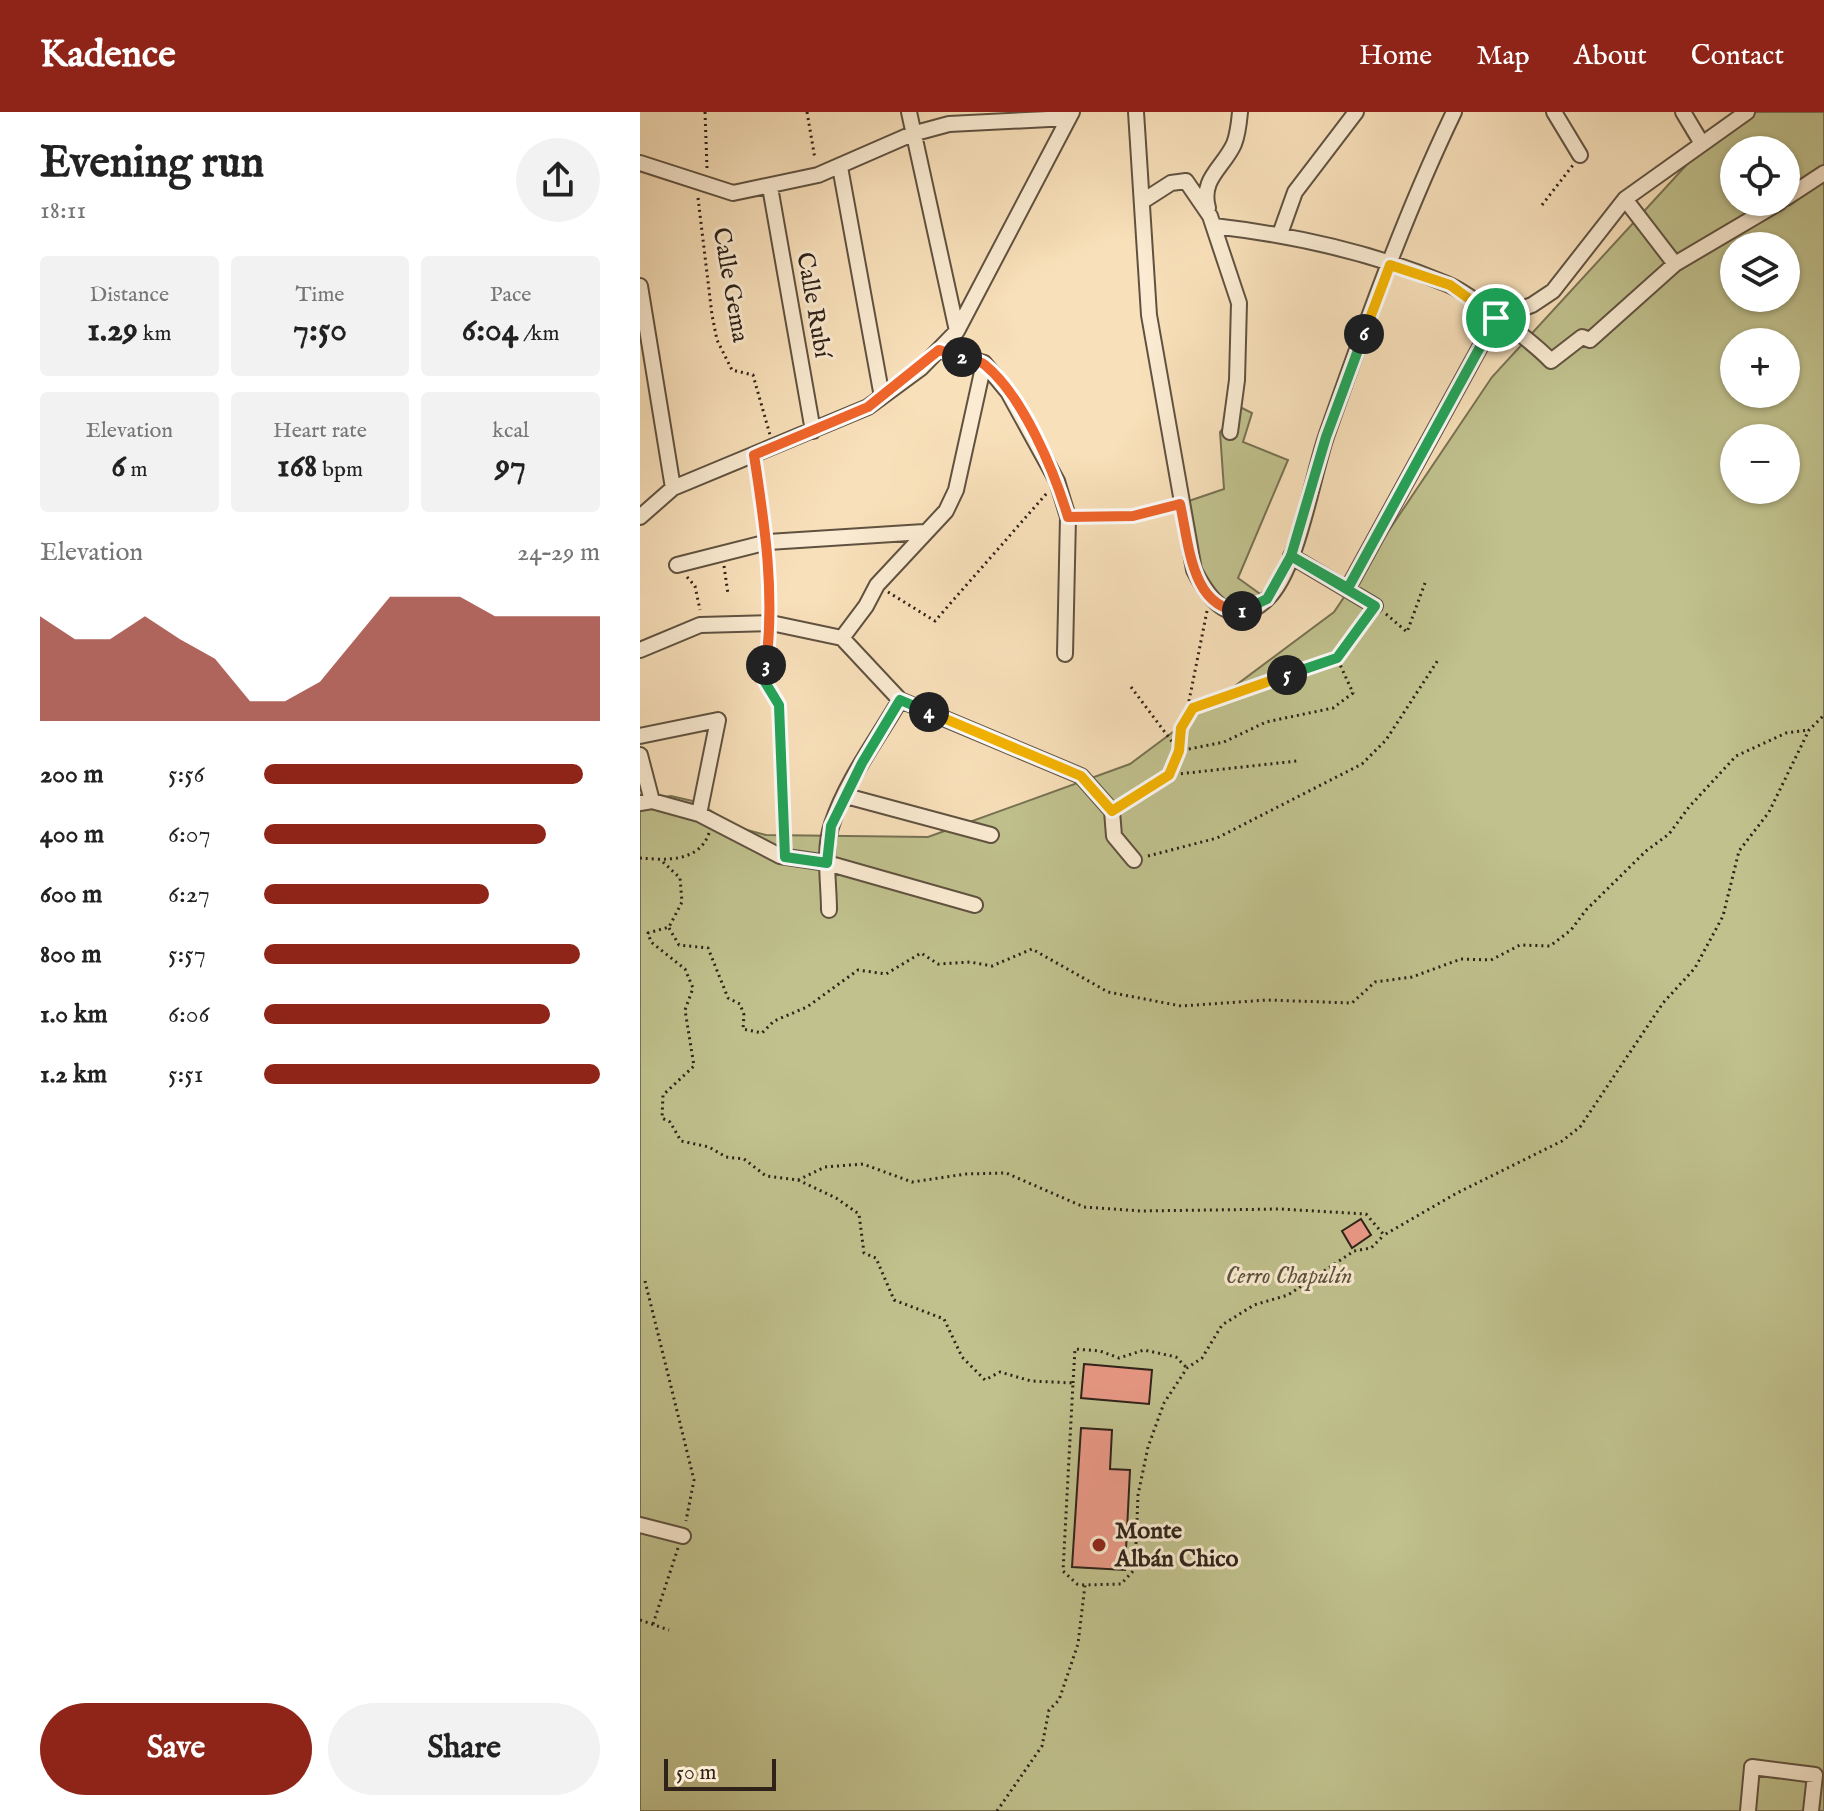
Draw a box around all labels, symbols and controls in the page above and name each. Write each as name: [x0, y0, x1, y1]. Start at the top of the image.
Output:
text: Kadence: [40, 32, 176, 80]
text: Home: [1359, 39, 1432, 74]
text: Map: [1476, 39, 1530, 74]
text: About: [1574, 39, 1647, 74]
text: Contact: [1691, 39, 1784, 74]
text: Evening run: [40, 136, 264, 192]
map controls: [1720, 136, 1800, 504]
button: locate: [1720, 136, 1800, 216]
button: share: [516, 138, 600, 222]
text: 18:11: [40, 194, 86, 227]
street label: Calle Gema: [705, 225, 755, 345]
button: layers: [1720, 232, 1800, 312]
street label: Calle Rubí: [788, 250, 838, 362]
text: Distance: [90, 281, 169, 309]
text: Time: [296, 281, 344, 309]
text: Pace: [490, 281, 531, 309]
pin: [1462, 284, 1530, 352]
icon: arrive: [1474, 296, 1518, 340]
text: 1.29: [87, 309, 138, 352]
text: 7:50: [293, 309, 347, 352]
text: 6:04: [462, 309, 518, 352]
pin: 6: [1344, 314, 1384, 354]
text: km: [138, 320, 172, 348]
text: /km: [518, 320, 560, 348]
text: 6: [1359, 320, 1369, 348]
button: +: [1720, 328, 1800, 408]
pin: 2: [942, 337, 982, 377]
text: 2: [957, 343, 967, 371]
text: Elevation: [86, 417, 173, 445]
text: Heart rate: [273, 417, 367, 445]
text: kcal: [492, 417, 529, 445]
button: −: [1720, 424, 1800, 504]
text: 6: [111, 445, 126, 488]
text: 168: [277, 445, 317, 488]
text: 97: [495, 445, 526, 488]
text: m: [126, 456, 147, 484]
text: bpm: [317, 456, 363, 484]
text: Elevation: [40, 536, 143, 569]
text: 24–29 m: [517, 536, 600, 569]
pin: 1: [1222, 591, 1262, 631]
text: 1: [1238, 597, 1246, 625]
pin: 3: [746, 645, 786, 685]
text: 3: [762, 651, 770, 679]
pin: 5: [1267, 655, 1307, 695]
text: 5: [1283, 661, 1291, 689]
pin: 4: [909, 692, 949, 732]
text: 4: [924, 698, 934, 726]
text: 200 m: [40, 758, 104, 791]
text: 5:56: [168, 758, 205, 791]
text: 400 m: [40, 818, 104, 851]
text: 6:07: [168, 818, 211, 851]
text: 600 m: [40, 878, 102, 911]
text: 6:27: [168, 878, 210, 911]
text: 800 m: [40, 938, 102, 971]
text: 5:57: [168, 938, 206, 971]
text: 1.0 km: [40, 998, 108, 1031]
text: 6:06: [168, 998, 210, 1031]
text: 1.2 km: [40, 1058, 107, 1091]
text: 5:51: [168, 1058, 203, 1091]
park label: Cerro Chapulín: [1225, 1261, 1353, 1292]
place label: Monte Albán Chico: [1114, 1516, 1239, 1575]
marker: Monte Albán Chico: [1090, 1536, 1108, 1554]
button: Save: [40, 1703, 312, 1795]
button: Share: [328, 1703, 600, 1795]
scale bar: [664, 1755, 776, 1791]
text: 50 m: [676, 1759, 717, 1787]

